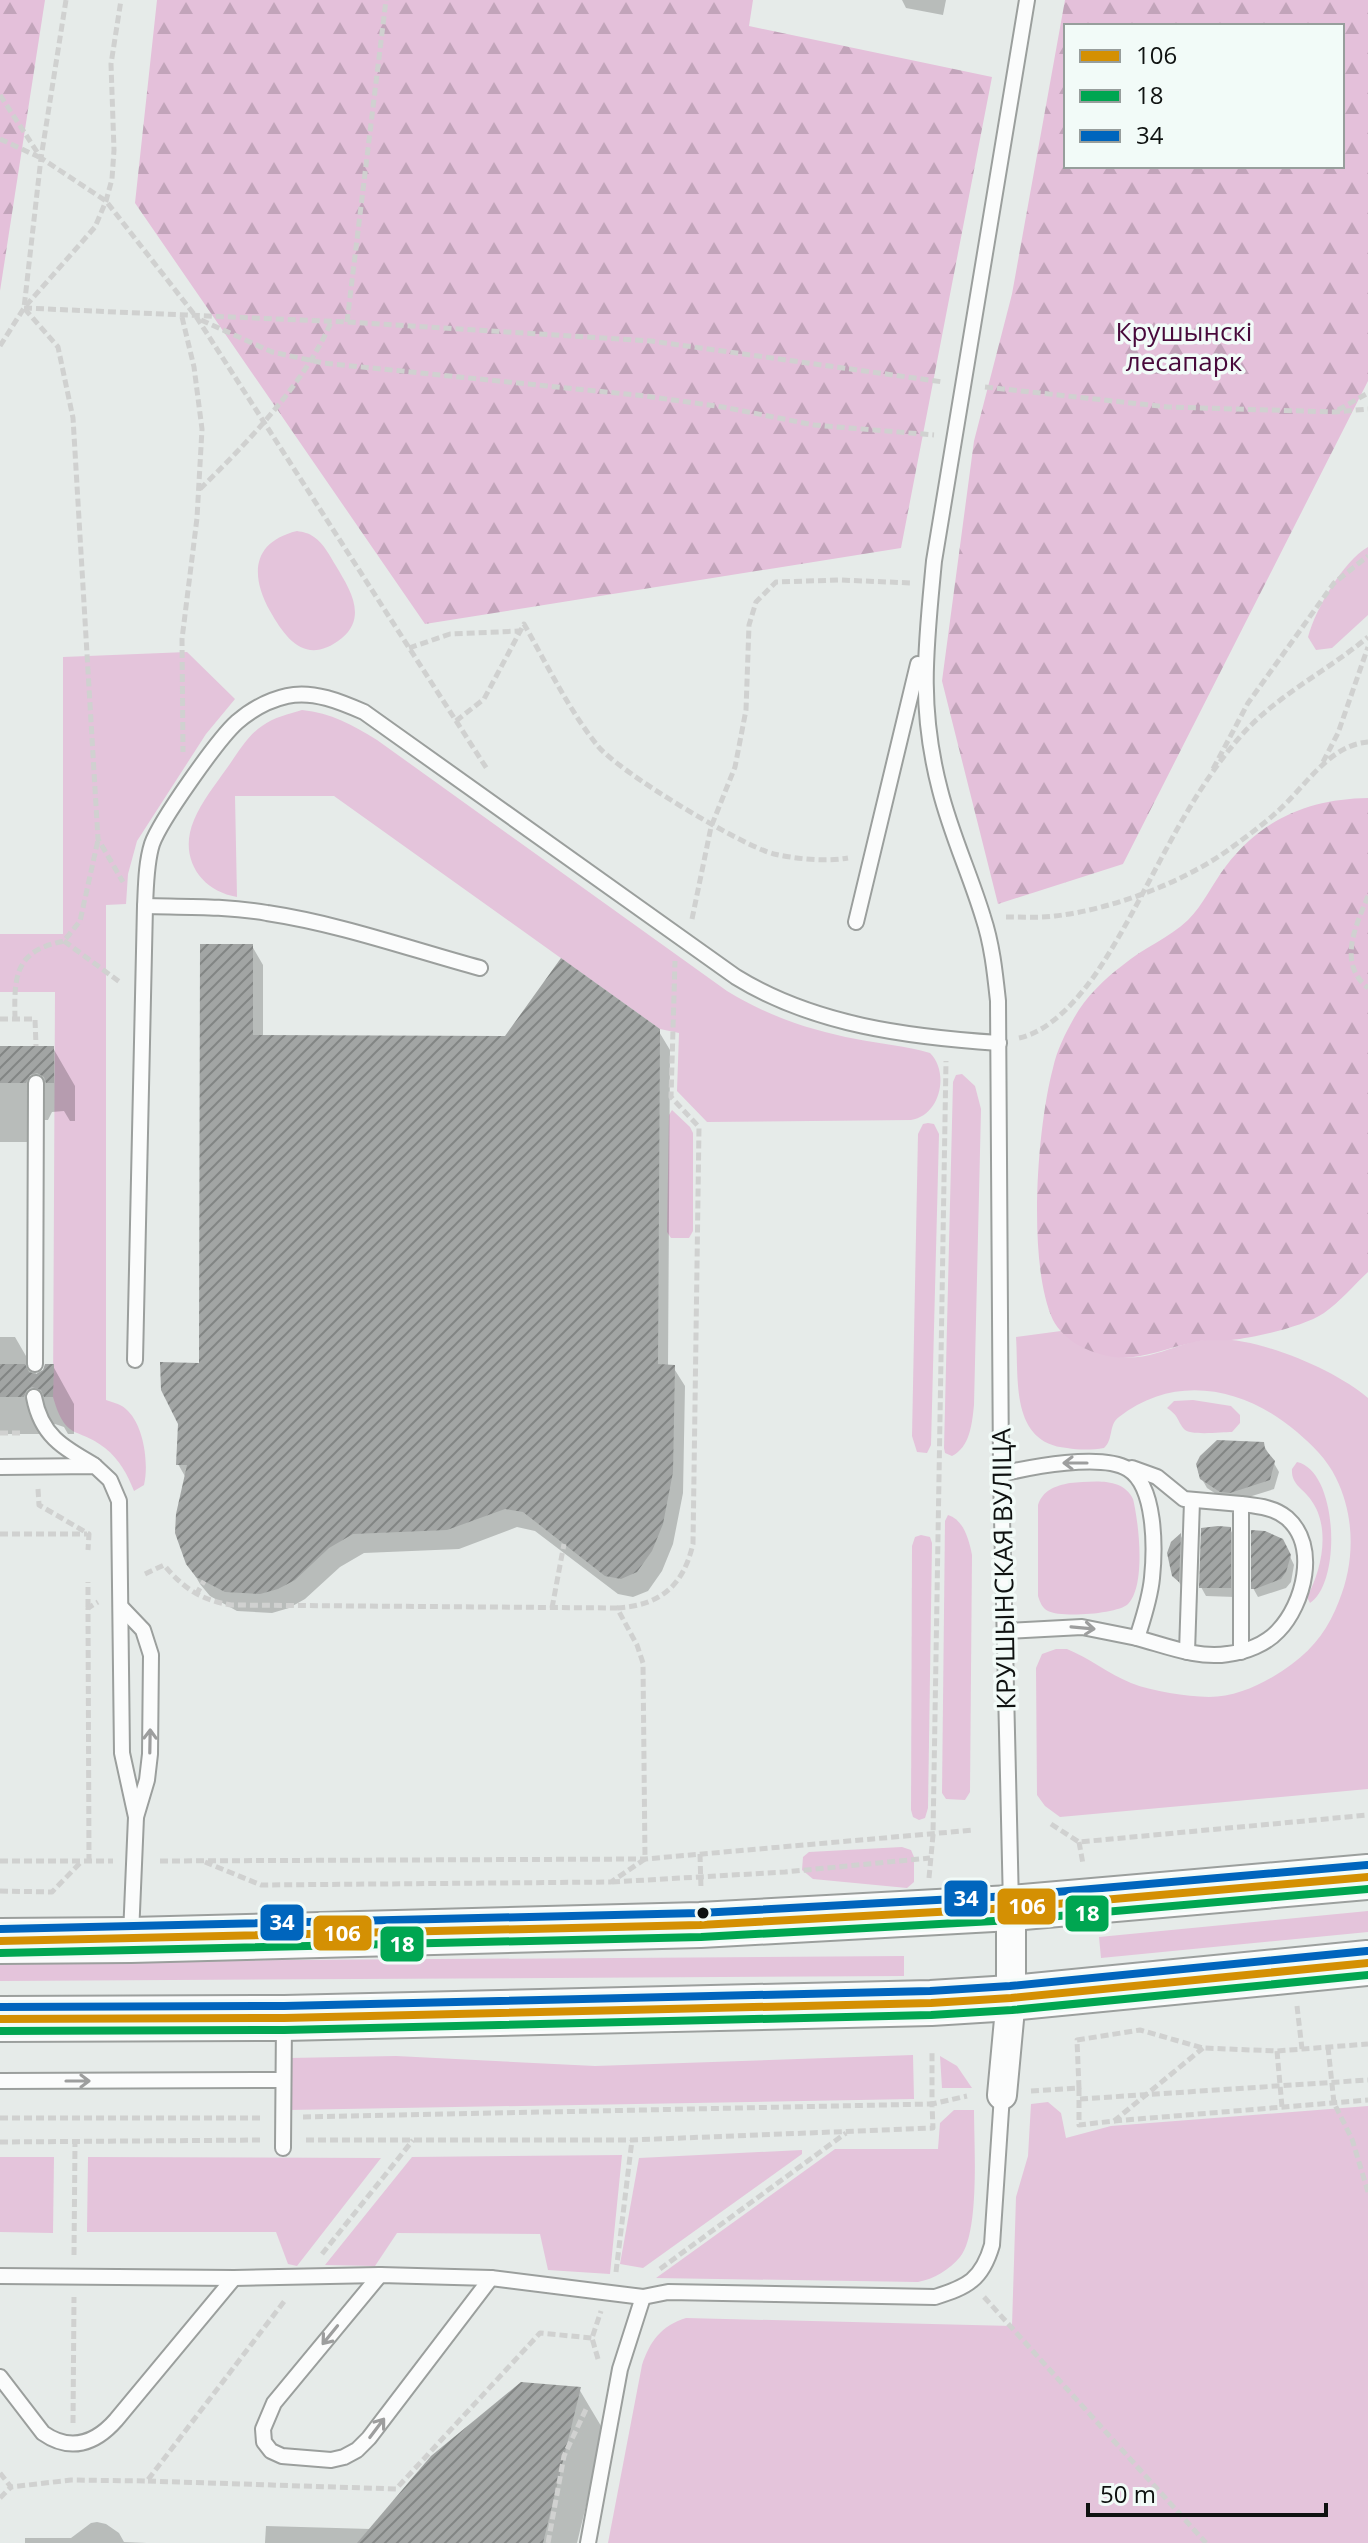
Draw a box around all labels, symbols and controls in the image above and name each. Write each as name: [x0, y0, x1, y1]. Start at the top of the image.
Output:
legend: [1064, 24, 1344, 168]
text: 106: [1136, 38, 1177, 71]
text: 18: [1136, 78, 1163, 111]
text: 34: [1136, 118, 1164, 151]
park label: Крушынскі лесапарк: [1116, 313, 1252, 379]
street label: КРУШЫНСКАЯ ВУЛІЦА: [983, 1427, 1023, 1710]
one-way arrow: [1062, 1455, 1089, 1471]
one-way arrow: [1070, 1621, 1096, 1636]
one-way arrow: [142, 1728, 158, 1755]
line badge: 34: [943, 1879, 989, 1918]
text: 34: [953, 1882, 979, 1912]
line badge: 106: [996, 1887, 1057, 1926]
text: 106: [1008, 1890, 1046, 1920]
line badge: 18: [1064, 1894, 1110, 1933]
text: 18: [1074, 1897, 1100, 1927]
line badge: 34: [259, 1903, 305, 1942]
unlabelled marker: [695, 1905, 711, 1921]
text: 34: [269, 1906, 295, 1936]
line badge: 106: [312, 1914, 373, 1952]
text: 106: [323, 1917, 361, 1947]
line badge: 18: [379, 1925, 425, 1963]
text: 18: [389, 1928, 415, 1958]
one-way arrow: [64, 2073, 91, 2089]
one-way arrow: [321, 2324, 339, 2345]
one-way arrow: [369, 2418, 386, 2439]
scale bar: [1088, 2467, 1326, 2517]
text: 50 m: [1100, 2477, 1156, 2510]

